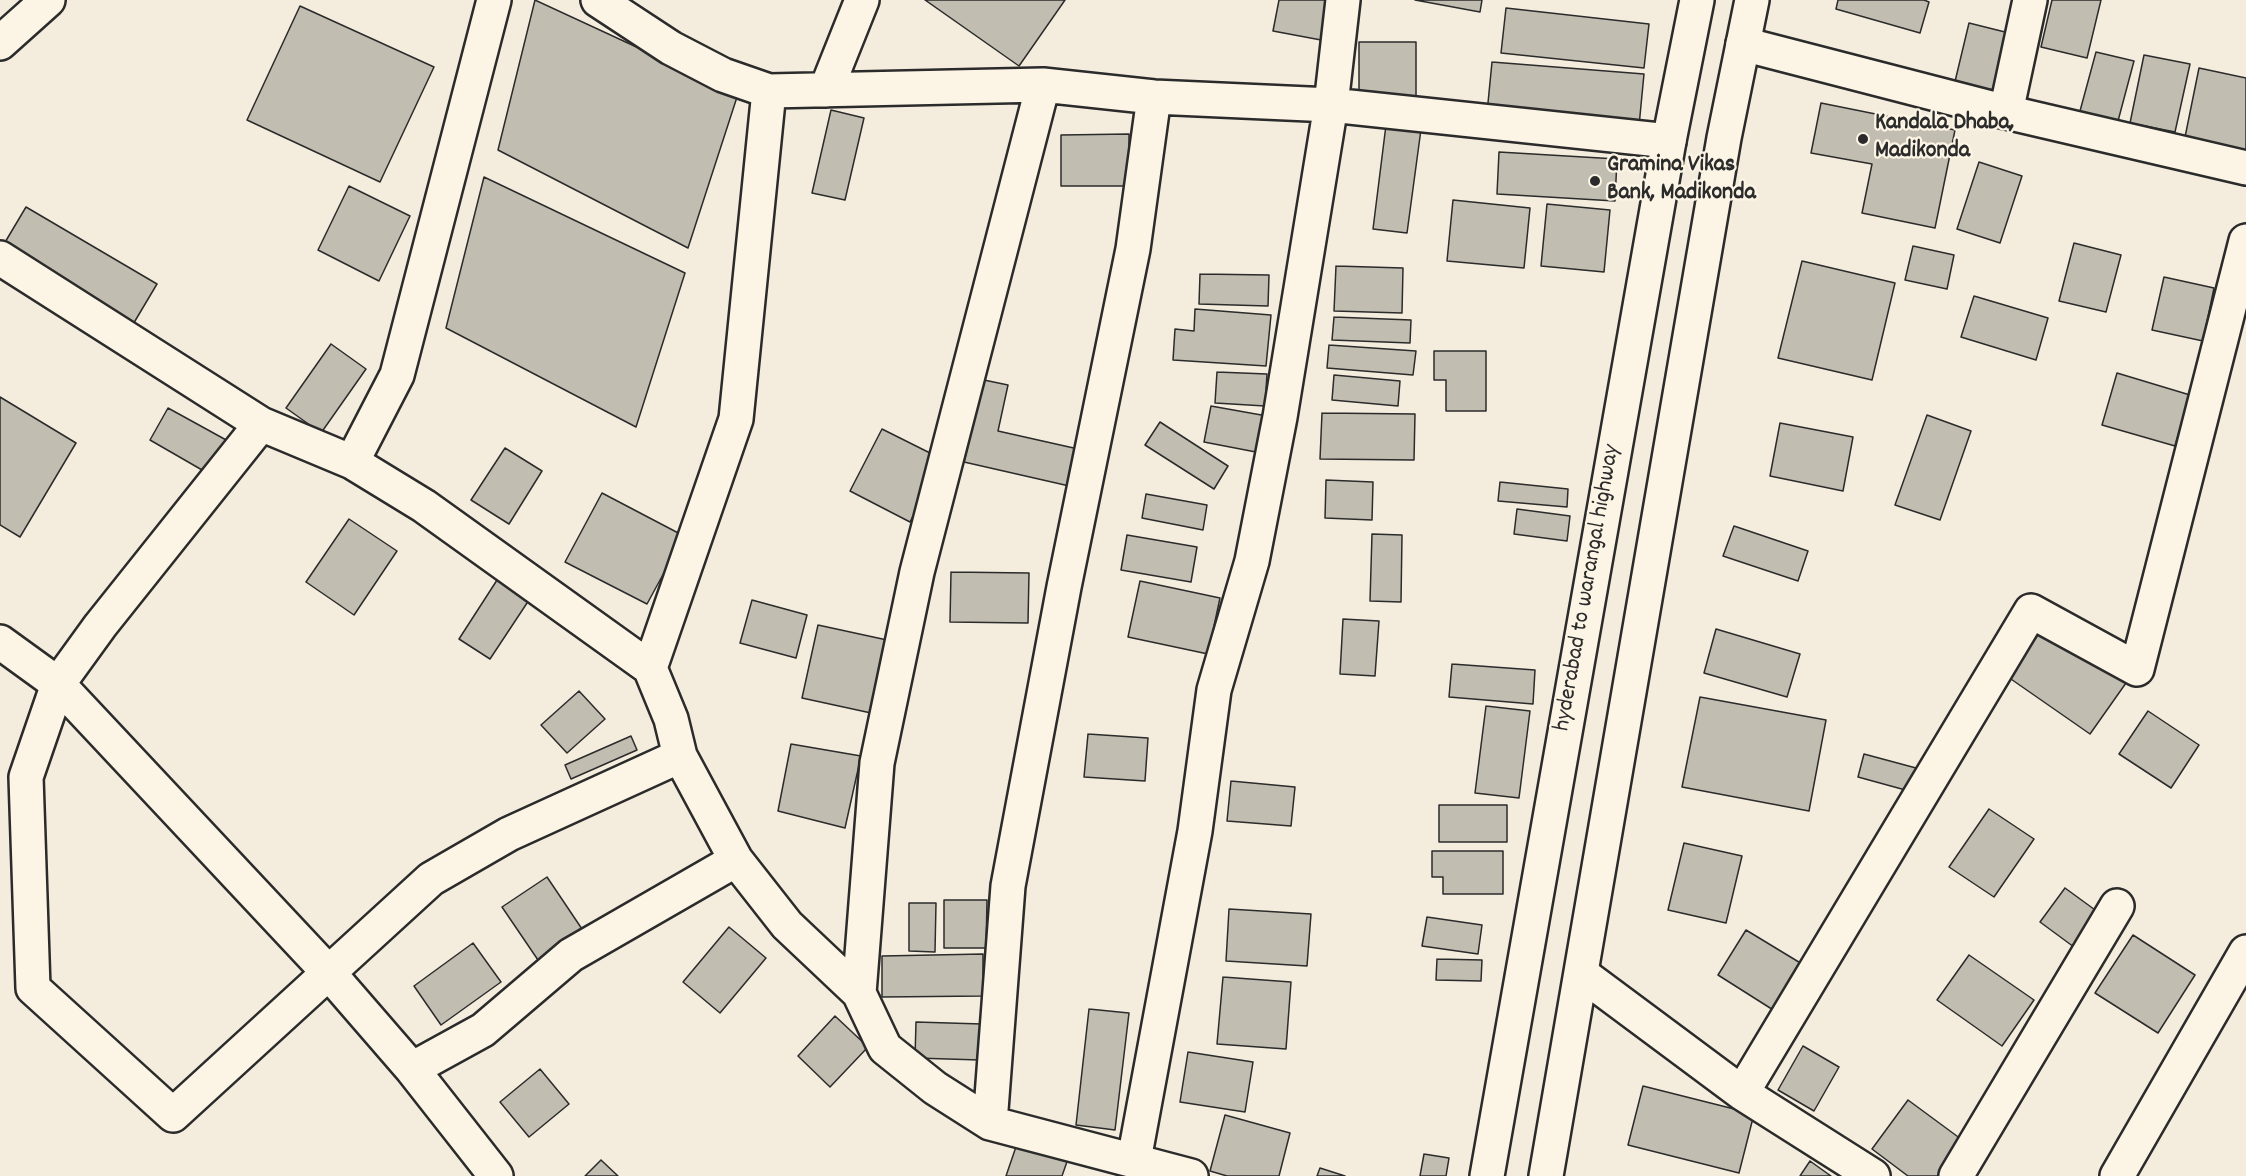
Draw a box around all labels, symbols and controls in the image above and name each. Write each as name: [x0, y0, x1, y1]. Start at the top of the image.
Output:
place label: Kandala Dhaba, Madikonda: [1875, 111, 2014, 167]
marker: Kandala Dhaba, Madikonda: [1856, 132, 1870, 146]
place label: Gramina Vikas Bank, Madikonda: [1607, 153, 1756, 209]
marker: Gramina Vikas Bank, Madikonda: [1588, 174, 1602, 188]
street label: hyderabad to warangal highway: [1550, 443, 1628, 733]

